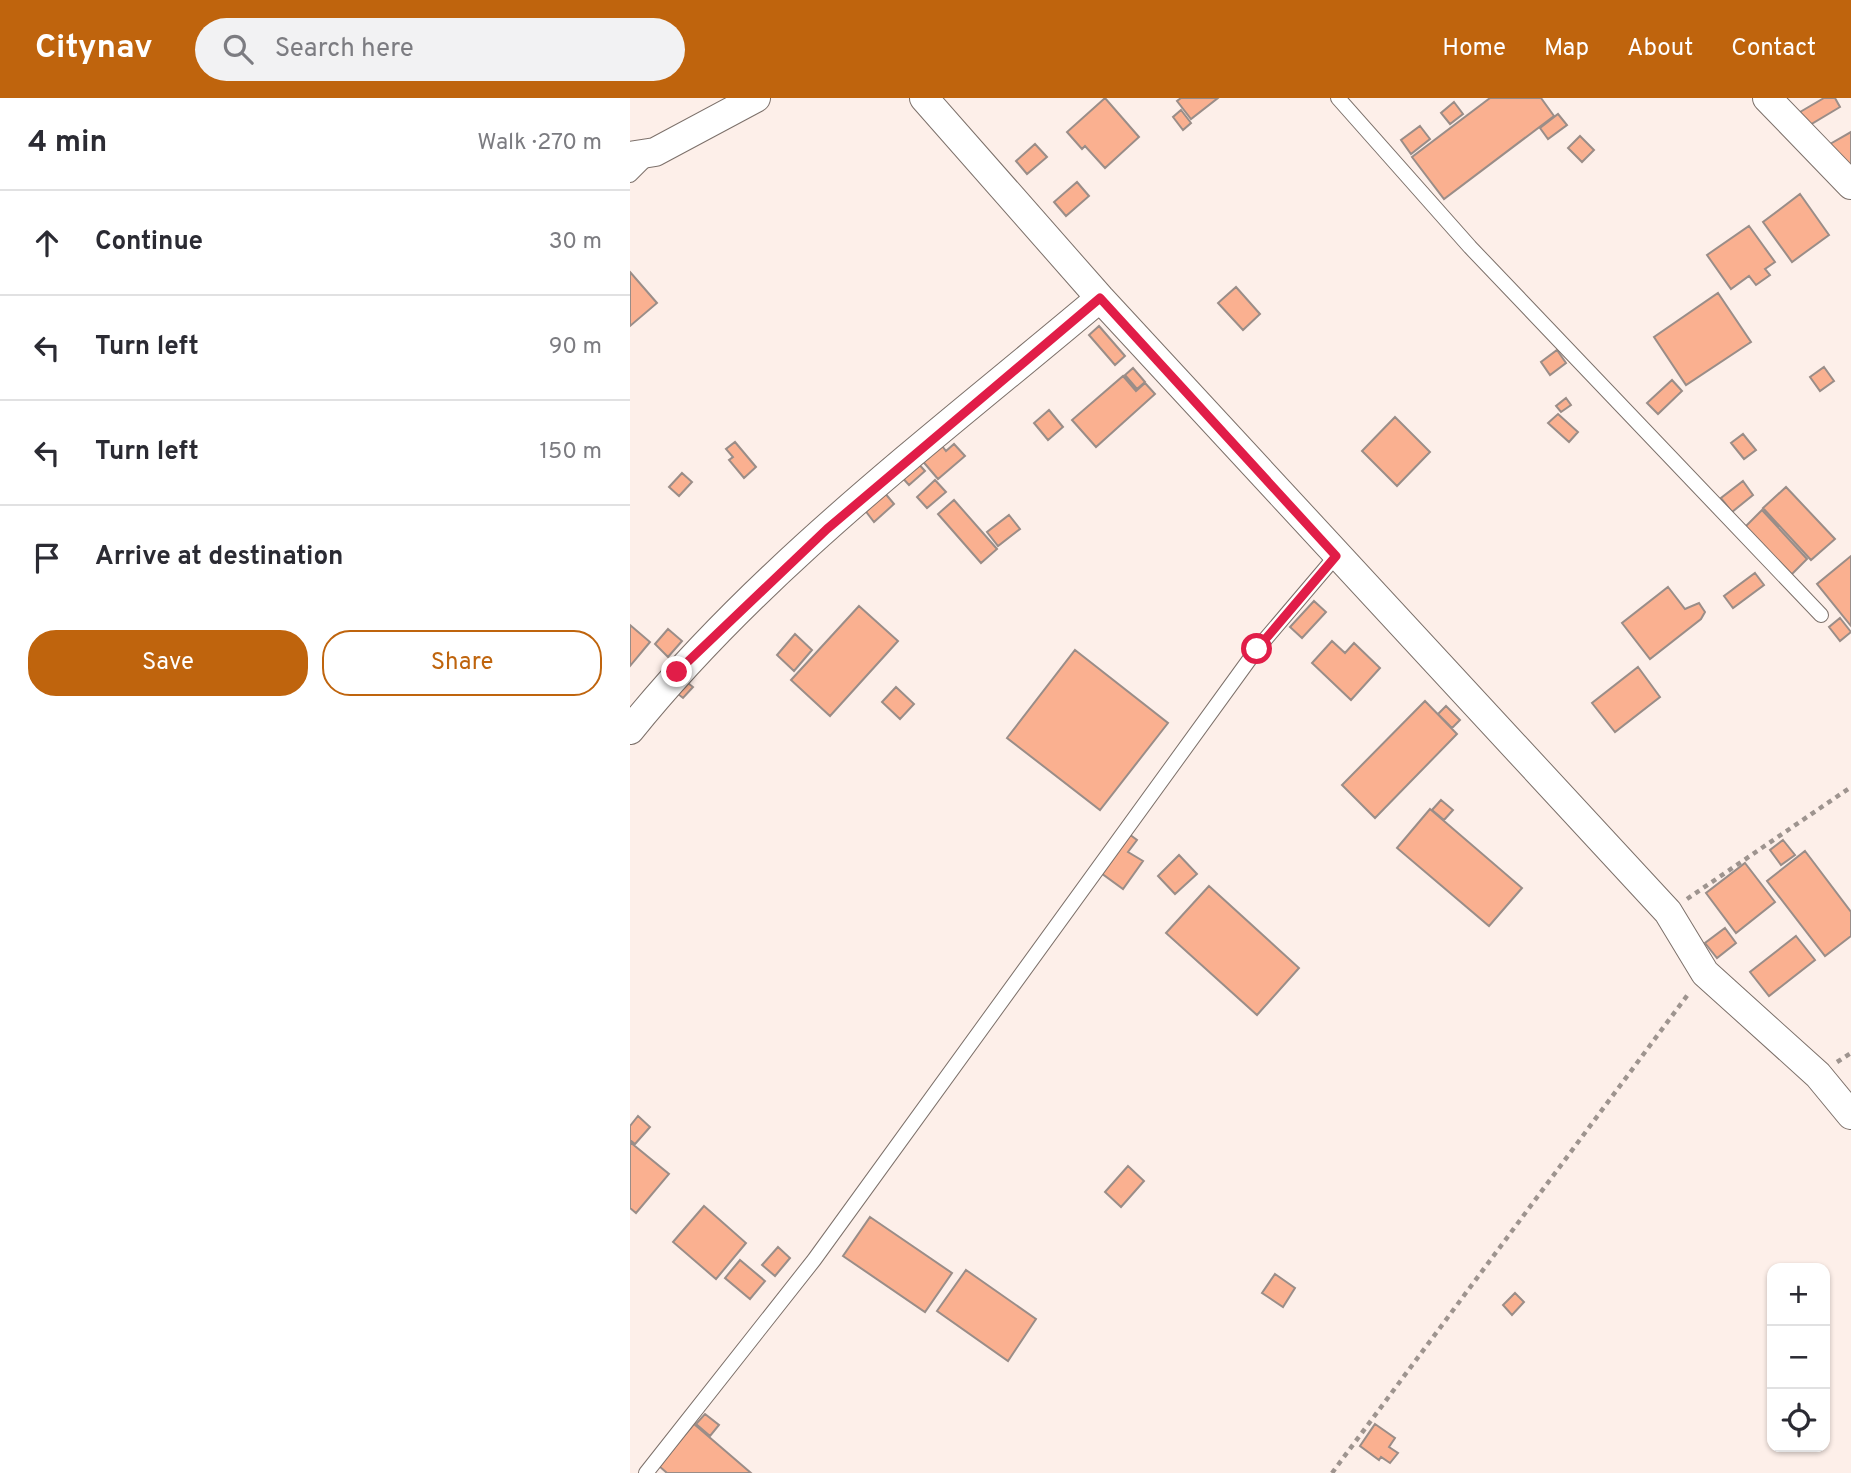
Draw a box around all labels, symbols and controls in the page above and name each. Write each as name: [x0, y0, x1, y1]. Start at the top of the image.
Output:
search box: [195, 18, 685, 81]
text: Citynav: [35, 28, 153, 70]
icon: search: [219, 30, 257, 68]
text: Search here: [275, 33, 414, 66]
text: Home: [1442, 34, 1506, 64]
text: Map: [1544, 34, 1589, 64]
text: About: [1627, 34, 1693, 64]
text: Contact: [1731, 34, 1816, 64]
text: 4 min: [28, 125, 107, 162]
text: Walk · 270 m: [477, 129, 602, 158]
icon: ahead: [28, 224, 66, 262]
text: Continue: [95, 226, 203, 259]
text: 30 m: [549, 228, 602, 257]
icon: left: [28, 329, 66, 367]
text: Turn left: [95, 331, 199, 364]
text: 90 m: [549, 333, 602, 362]
icon: left: [28, 434, 66, 472]
text: Turn left: [95, 436, 199, 469]
text: 150 m: [540, 438, 602, 467]
icon: arrive: [28, 539, 66, 577]
text: Arrive at destination: [95, 541, 343, 574]
button: Save: [28, 630, 308, 696]
button: Share: [322, 630, 602, 696]
route start: [1241, 633, 1272, 664]
route end: [661, 656, 692, 687]
map controls: [1767, 1263, 1830, 1452]
button: +: [1767, 1263, 1830, 1326]
button: −: [1767, 1326, 1830, 1389]
button: locate: [1767, 1389, 1830, 1452]

